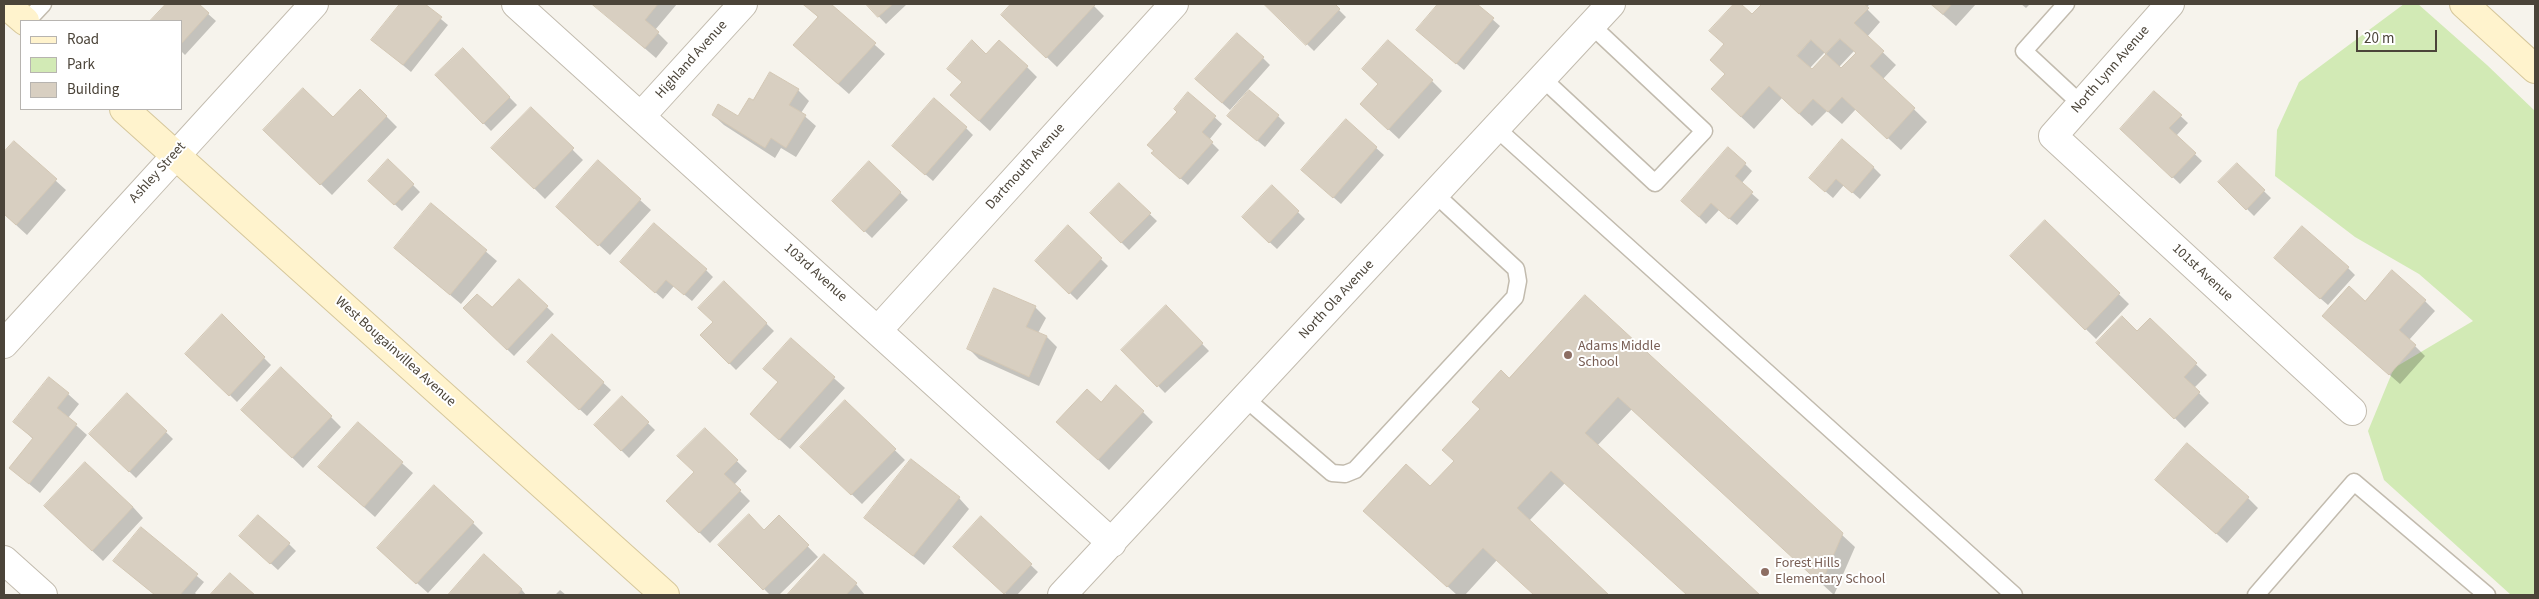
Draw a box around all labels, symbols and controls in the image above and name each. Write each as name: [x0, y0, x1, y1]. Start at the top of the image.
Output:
street label: Highland Avenue: [653, 18, 731, 102]
legend: [20, 20, 182, 110]
scale bar: [2359, 20, 2440, 52]
street label: North Lynn Avenue: [2068, 23, 2154, 117]
text: 20 m: [2364, 28, 2394, 49]
text: Road: [67, 29, 99, 50]
text: Park: [67, 54, 95, 75]
text: Building: [67, 79, 119, 100]
street label: Dartmouth Avenue: [983, 120, 1069, 214]
street label: Ashley Street: [126, 139, 190, 207]
street label: 103rd Avenue: [780, 240, 850, 306]
street label: 101st Avenue: [2168, 241, 2236, 305]
street label: North Ola Avenue: [1296, 257, 1378, 343]
street label: West Bougainvillea Avenue: [331, 293, 459, 411]
place label: Adams Middle School: [1578, 339, 1660, 372]
marker: Adams Middle School: [1562, 349, 1574, 361]
place label: Forest Hills Elementary School: [1775, 556, 1885, 588]
marker: Forest Hills Elementary School: [1759, 566, 1771, 578]

